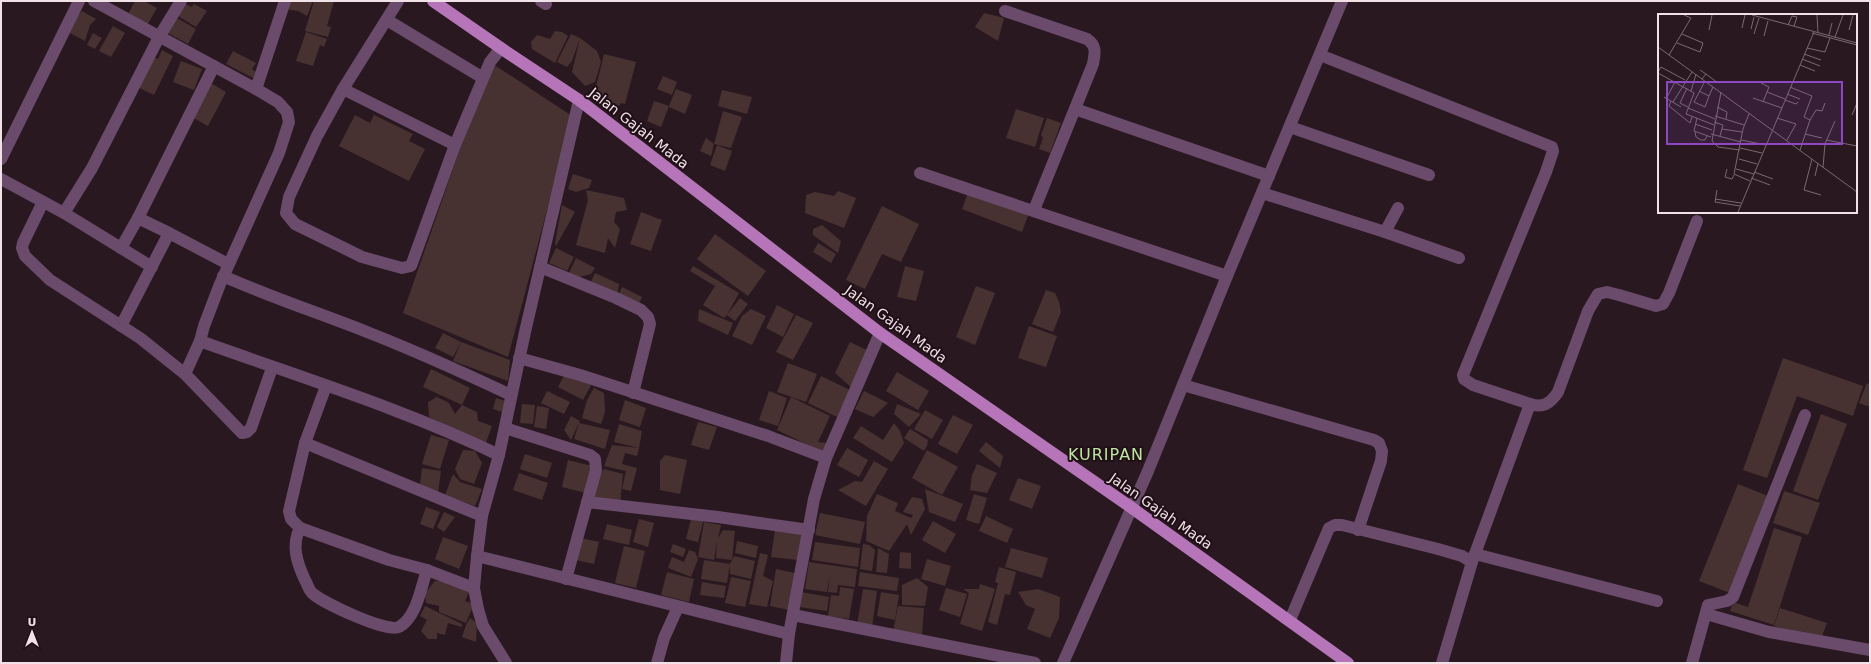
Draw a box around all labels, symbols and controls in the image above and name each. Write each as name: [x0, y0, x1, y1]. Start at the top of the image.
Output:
inset map: [1658, 14, 1857, 213]
street label: Jalan Gajah Mada: [585, 84, 692, 172]
street label: Jalan Gajah Mada: [841, 281, 950, 366]
district label: KURIPAN: [1068, 445, 1144, 464]
street label: Jalan Gajah Mada: [1106, 469, 1215, 552]
north arrow: [12, 612, 52, 652]
text: U: [28, 616, 36, 629]

